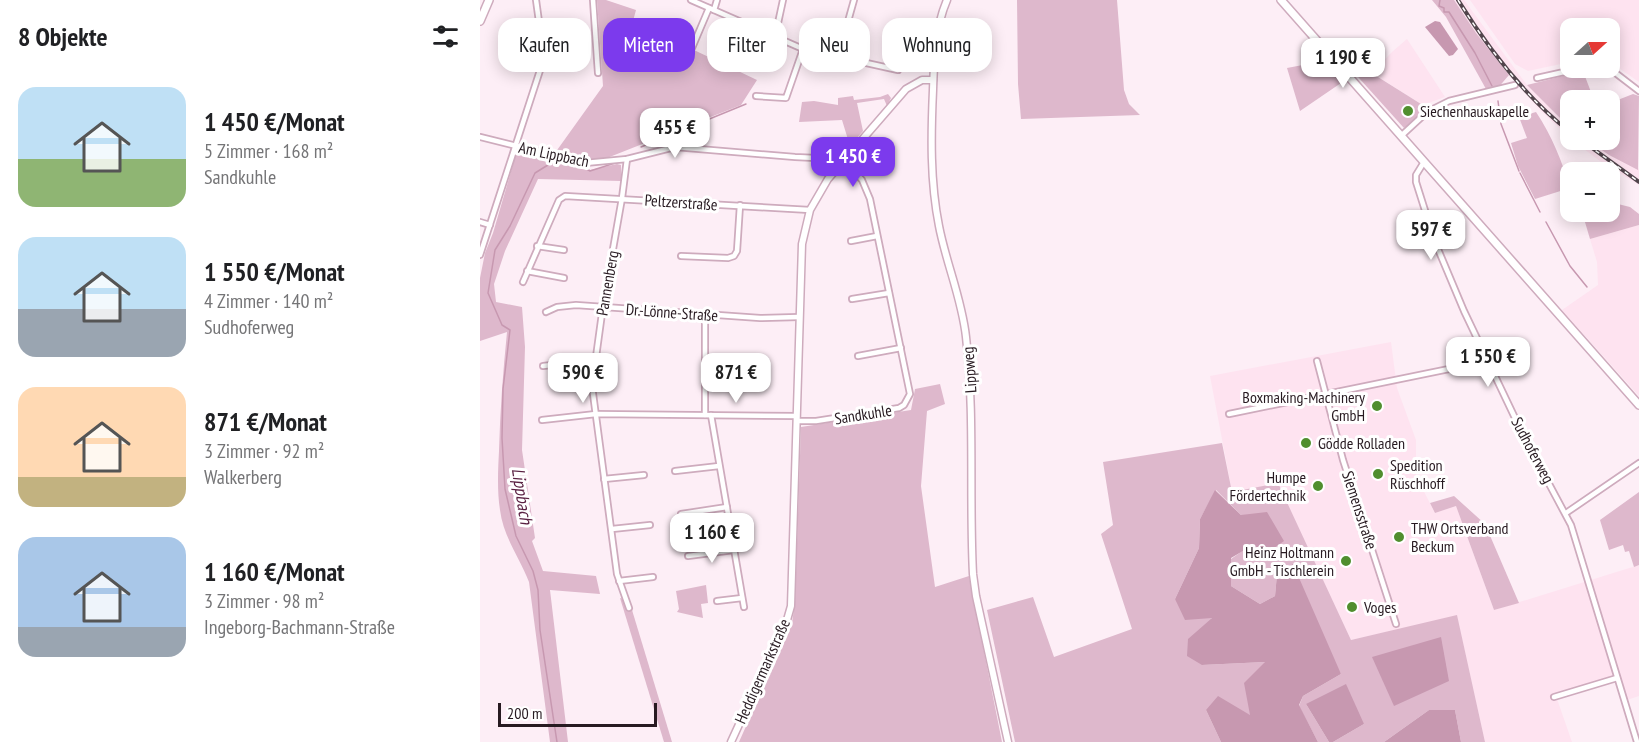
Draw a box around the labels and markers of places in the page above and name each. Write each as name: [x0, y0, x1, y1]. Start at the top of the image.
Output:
pin: 1 190 €: [1288, 38, 1398, 89]
place label: Siechenhauskapelle: [1420, 101, 1529, 121]
marker: Siechenhauskapelle: [1401, 104, 1415, 118]
pin: 455 €: [633, 108, 717, 159]
pin: 1 450 €: [798, 137, 908, 188]
pin: 597 €: [1389, 210, 1473, 261]
pin: 1 550 €: [1433, 337, 1543, 388]
pin: 590 €: [541, 353, 625, 404]
pin: 871 €: [694, 353, 778, 404]
place label: Boxmaking-Machinery GmbH: [1242, 387, 1365, 425]
marker: Boxmaking-Machinery GmbH: [1370, 399, 1384, 413]
place label: Gödde Rolladen: [1318, 433, 1405, 453]
marker: Gödde Rolladen: [1299, 436, 1313, 450]
place label: Spedition Rüschhoff: [1390, 455, 1446, 493]
place label: Humpe Fördertechnik: [1230, 467, 1307, 505]
marker: Spedition Rüschhoff: [1371, 467, 1385, 481]
marker: Humpe Fördertechnik: [1311, 479, 1325, 493]
pin: 1 160 €: [657, 513, 767, 564]
place label: THW Ortsverband Beckum: [1411, 518, 1508, 556]
marker: THW Ortsverband Beckum: [1392, 530, 1406, 544]
place label: Heinz Holtmann GmbH - Tischlerein: [1230, 542, 1334, 580]
marker: Heinz Holtmann GmbH - Tischlerein: [1339, 554, 1353, 568]
place label: Voges: [1363, 597, 1396, 617]
marker: Voges: [1345, 600, 1359, 614]

